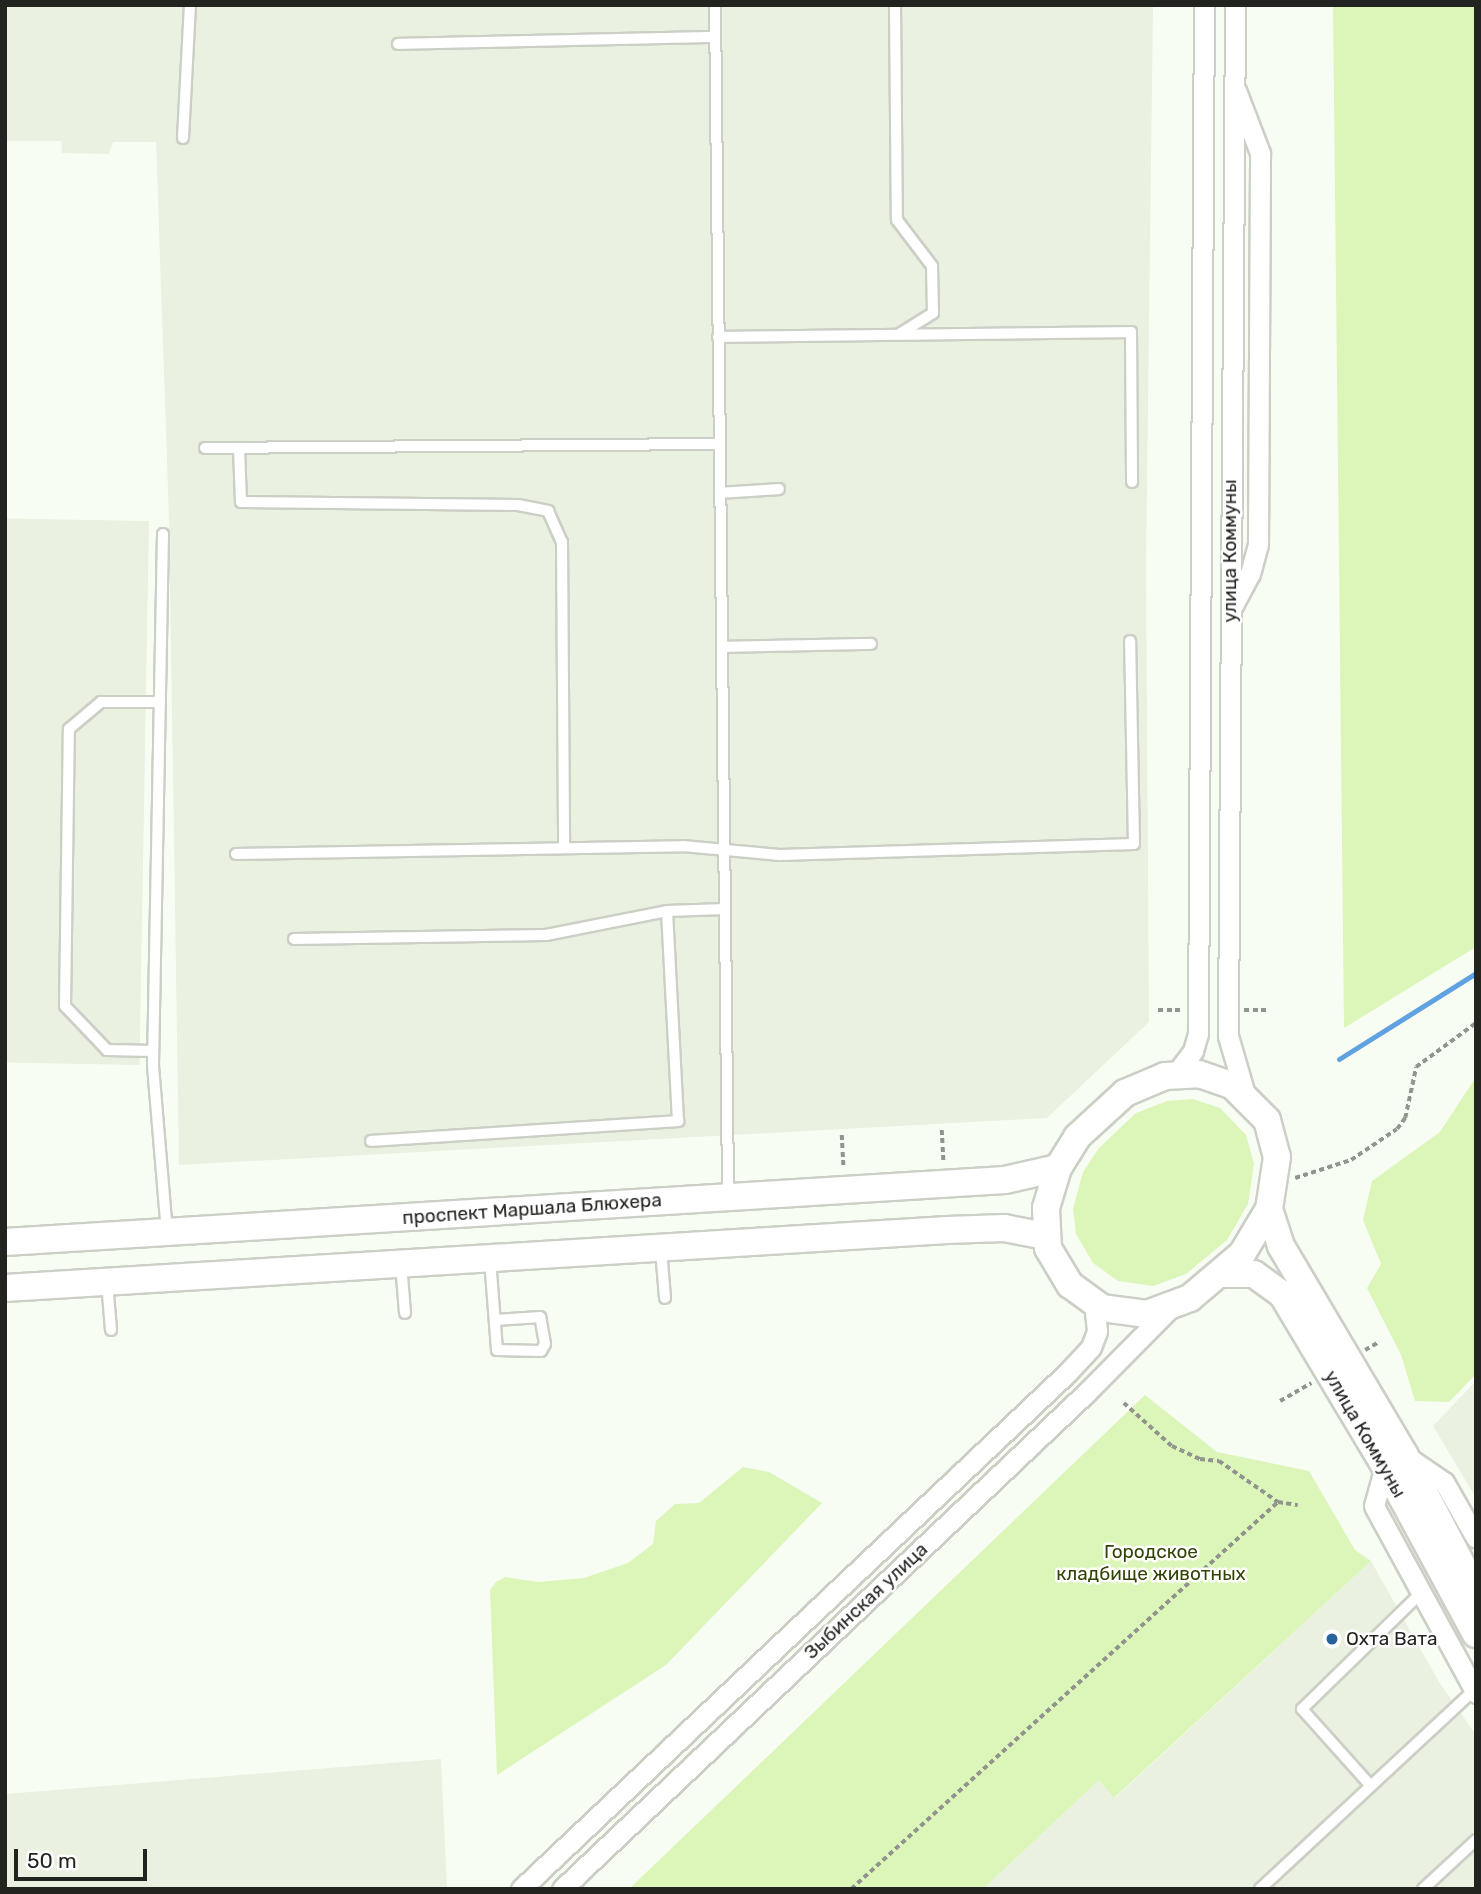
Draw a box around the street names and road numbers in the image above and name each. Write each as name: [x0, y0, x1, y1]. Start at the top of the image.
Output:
street label: улица Коммуны: [1219, 479, 1241, 623]
street label: проспект Маршала Блюхера: [402, 1189, 662, 1229]
street label: улица Коммуны: [1319, 1366, 1411, 1502]
street label: Зыбинская улица: [800, 1538, 932, 1664]

